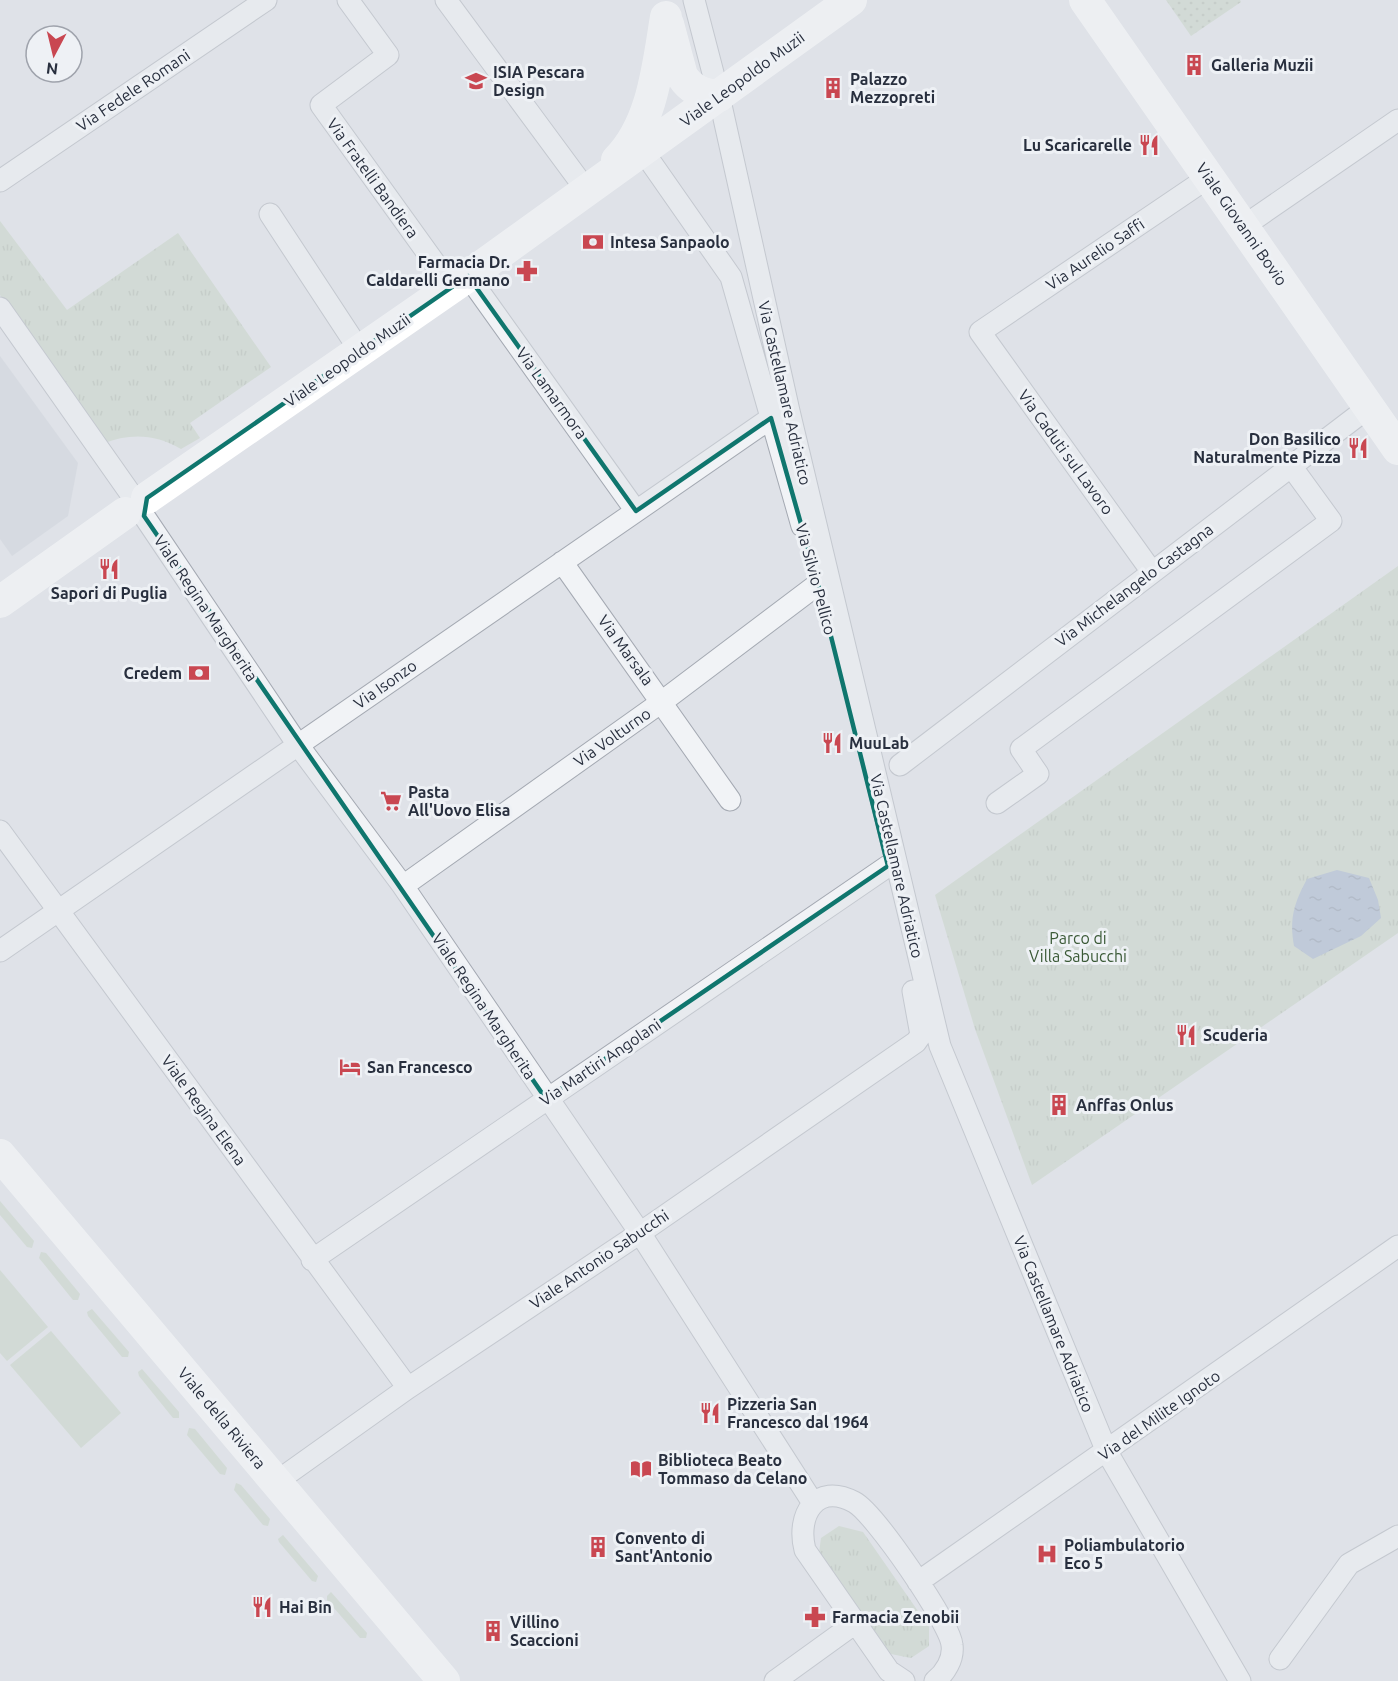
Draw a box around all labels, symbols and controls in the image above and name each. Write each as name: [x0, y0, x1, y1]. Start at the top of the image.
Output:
north arrow: [24, 24, 84, 84]
street label: Viale Leopoldo Muzii: [676, 28, 808, 130]
street label: Via Fedele Romani: [73, 45, 193, 135]
building icon: Galleria Muzii: [1182, 53, 1206, 77]
place label: Galleria Muzii: [1211, 56, 1314, 74]
text: N: [45, 59, 59, 79]
place label: ISIA Pescara Design: [493, 63, 585, 99]
school or university icon: ISIA Pescara Design: [464, 69, 488, 93]
place label: Palazzo Mezzopreti: [850, 70, 935, 106]
building icon: Palazzo Mezzopreti: [821, 76, 845, 100]
street label: Via Fratelli Bandiera: [323, 115, 423, 241]
restaurant icon: Lu Scaricarelle: [1137, 133, 1161, 157]
place label: Lu Scaricarelle: [1023, 136, 1132, 154]
street label: Viale Giovanni Bovio: [1193, 159, 1291, 289]
street label: Via Aurelio Saffi: [1042, 214, 1148, 294]
bank icon: Intesa Sanpaolo: [581, 230, 605, 254]
place label: Intesa Sanpaolo: [610, 233, 730, 251]
place label: Farmacia Dr. Caldarelli Germano: [366, 253, 510, 289]
pharmacy icon: Farmacia Dr. Caldarelli Germano: [515, 259, 539, 283]
street label: Via Castellamare Adriatico: [755, 299, 815, 487]
street label: Viale Leopoldo Muzii: [281, 310, 413, 410]
street label: Via Lamarmora: [513, 344, 591, 442]
street label: Via Caduti sul Lavoro: [1015, 386, 1117, 518]
place label: Don Basilico Naturalmente Pizza: [1193, 430, 1341, 466]
restaurant icon: Don Basilico Naturalmente Pizza: [1346, 436, 1370, 460]
street label: Via Michelangelo Castagna: [1052, 520, 1216, 650]
street label: Via Silvio Pellico: [792, 521, 840, 637]
street label: Viale Regina Margherita: [150, 532, 262, 684]
restaurant icon: Sapori di Puglia: [97, 557, 121, 581]
place label: Sapori di Puglia: [51, 584, 167, 602]
street label: Via Marsala: [595, 611, 657, 689]
street label: Via Isonzo: [350, 656, 420, 712]
bank icon: Credem: [187, 661, 211, 685]
place label: Credem: [124, 664, 182, 682]
street label: Via Volturno: [570, 704, 654, 770]
restaurant icon: MuuLab: [820, 731, 844, 755]
place label: MuuLab: [849, 734, 909, 752]
street label: Via Castellamare Adriatico: [867, 772, 927, 960]
place label: Pasta All'Uovo Elisa: [408, 783, 510, 819]
supermarket icon: Pasta All'Uovo Elisa: [379, 789, 403, 813]
park label: Parco di Villa Sabucchi: [1029, 929, 1127, 965]
street label: Viale Regina Margherita: [428, 930, 540, 1082]
street label: Via Martiri Angolani: [536, 1015, 664, 1109]
restaurant icon: Scuderia: [1174, 1023, 1198, 1047]
place label: Scuderia: [1203, 1026, 1268, 1044]
street label: Viale Regina Elena: [158, 1051, 250, 1169]
hotel icon: San Francesco: [338, 1055, 362, 1079]
place label: San Francesco: [367, 1058, 473, 1076]
building icon: Anffas Onlus: [1047, 1093, 1071, 1117]
place label: Anffas Onlus: [1076, 1096, 1173, 1114]
street label: Viale Antonio Sabucchi: [526, 1206, 672, 1312]
street label: Via Castellamare Adriatico: [1010, 1233, 1098, 1415]
street label: Viale della Riviera: [174, 1364, 270, 1472]
street label: Via del Milite Ignoto: [1095, 1366, 1223, 1464]
place label: Pizzeria San Francesco dal 1964: [727, 1395, 868, 1431]
restaurant icon: Pizzeria San Francesco dal 1964: [698, 1401, 722, 1425]
place label: Biblioteca Beato Tommaso da Celano: [658, 1451, 807, 1487]
library icon: Biblioteca Beato Tommaso da Celano: [629, 1457, 653, 1481]
place label: Convento di Sant'Antonio: [615, 1529, 713, 1565]
building icon: Convento di Sant'Antonio: [586, 1535, 610, 1559]
place label: Poliambulatorio Eco 5: [1064, 1536, 1185, 1572]
hospital icon: Poliambulatorio Eco 5: [1035, 1542, 1059, 1566]
restaurant icon: Hai Bin: [250, 1595, 274, 1619]
place label: Hai Bin: [279, 1598, 332, 1616]
pharmacy icon: Farmacia Zenobii: [803, 1605, 827, 1629]
place label: Farmacia Zenobii: [832, 1608, 959, 1626]
place label: Villino Scaccioni: [510, 1613, 579, 1649]
building icon: Villino Scaccioni: [481, 1619, 505, 1643]

